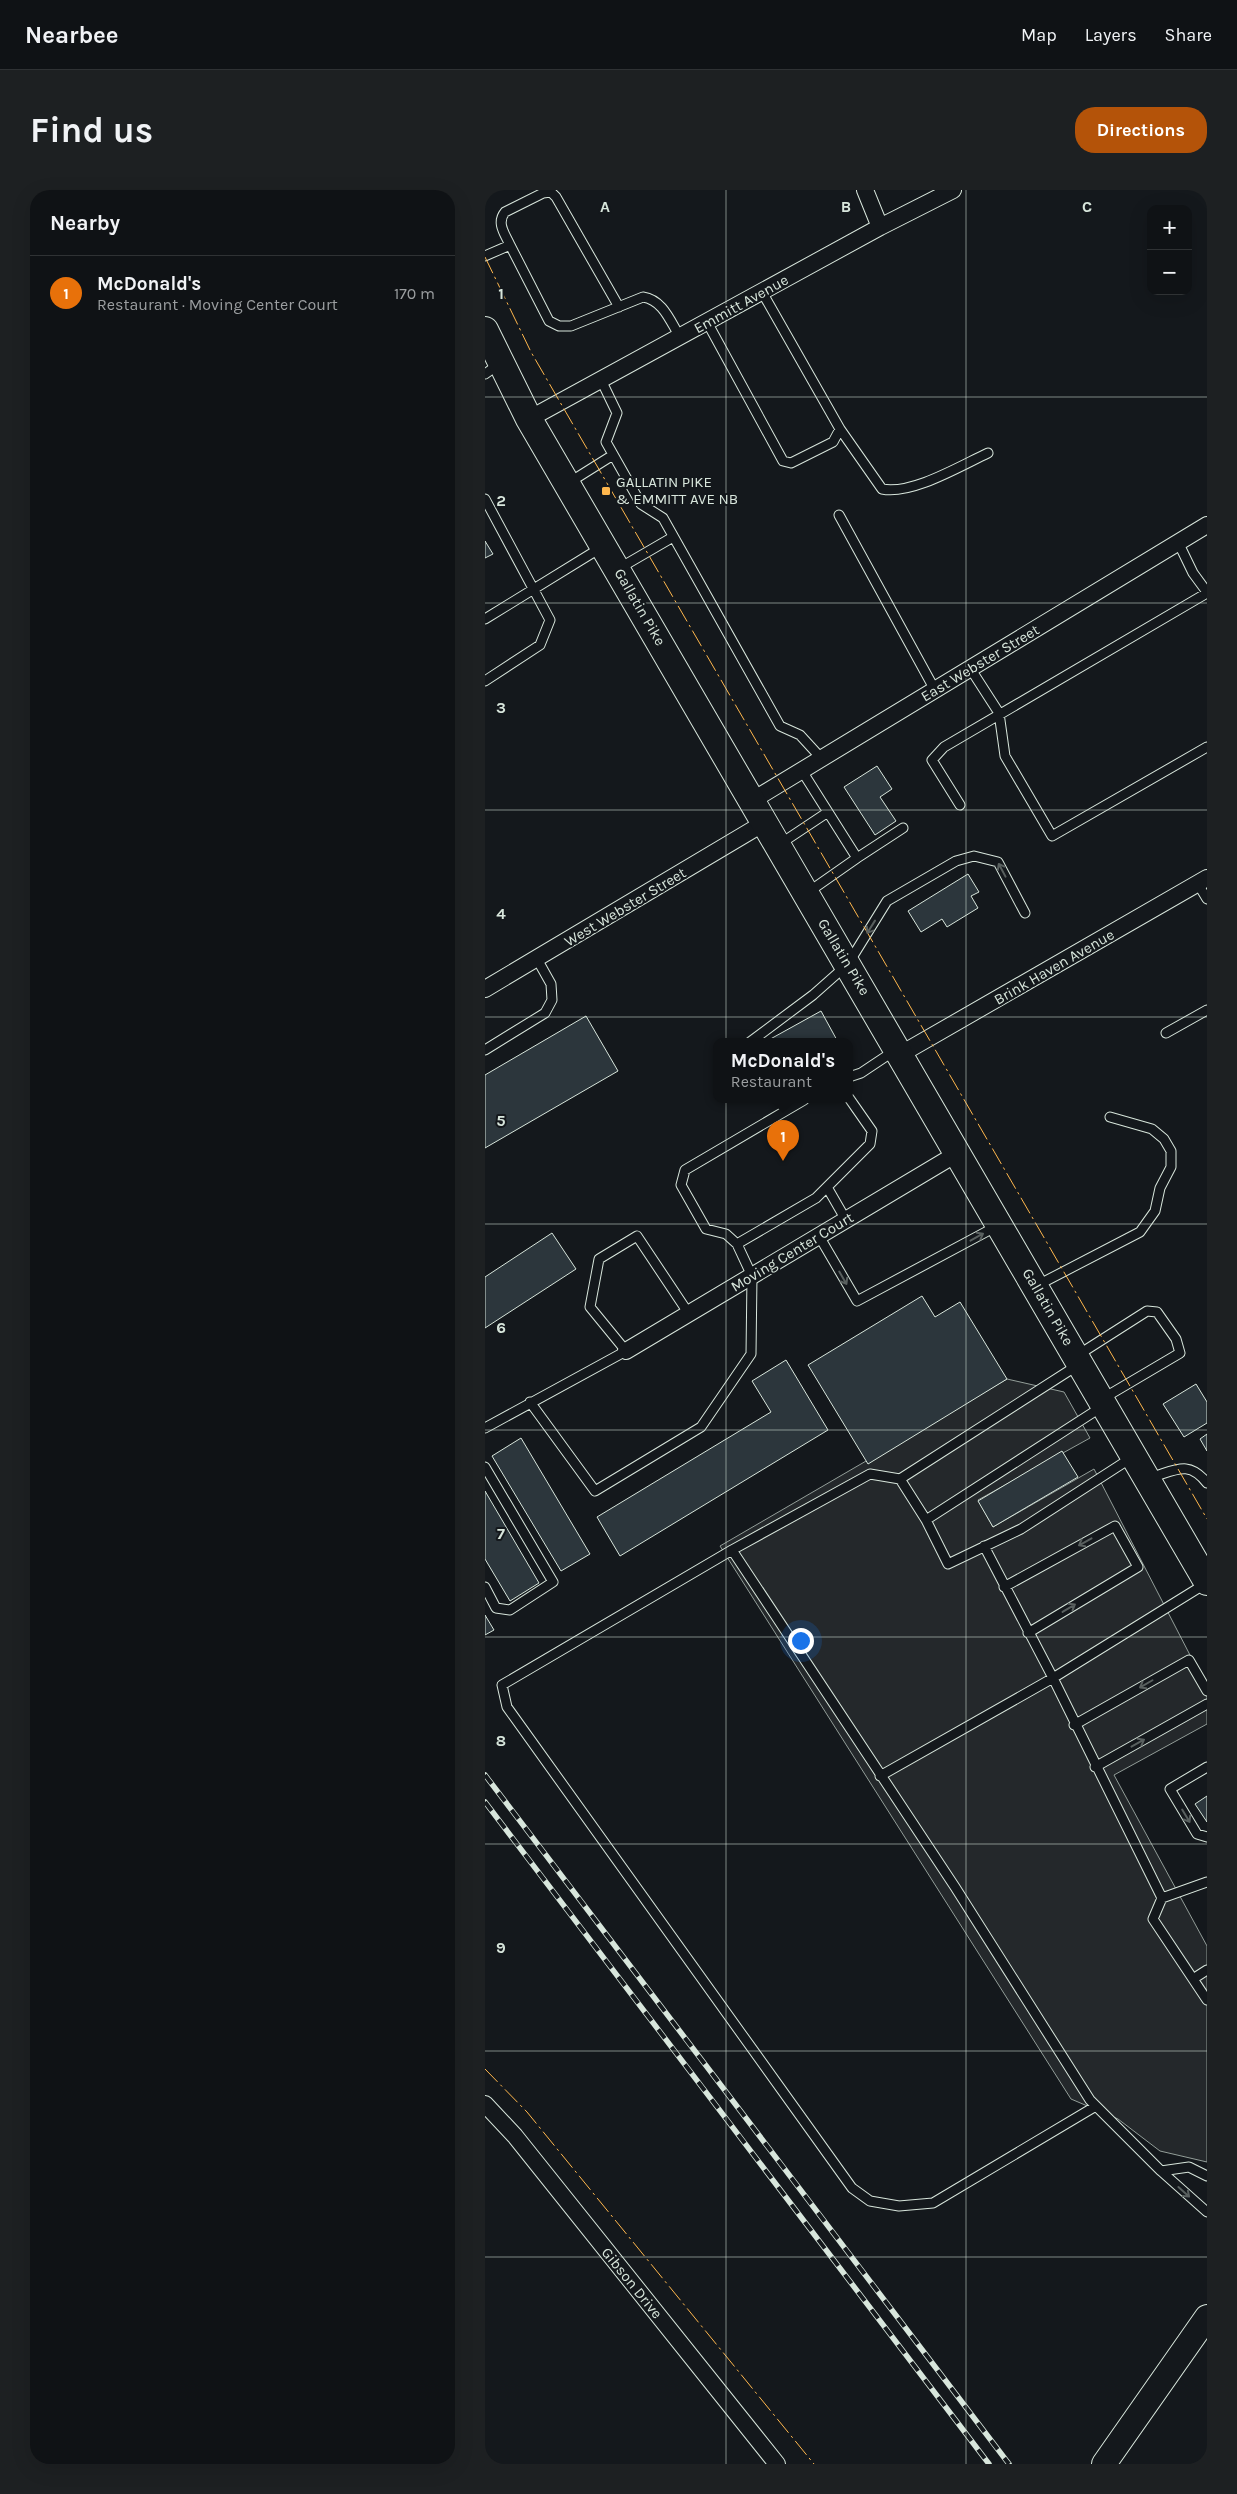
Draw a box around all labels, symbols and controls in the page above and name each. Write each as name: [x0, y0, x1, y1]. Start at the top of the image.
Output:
text: Nearbee: [25, 21, 119, 49]
text: Map: [1021, 24, 1057, 46]
text: Layers: [1085, 24, 1137, 46]
text: Share: [1165, 24, 1212, 46]
button: Directions: [1075, 107, 1207, 153]
text: Find us: [30, 110, 153, 151]
text: A: [600, 197, 610, 216]
text: B: [841, 197, 851, 216]
text: C: [1082, 197, 1092, 216]
map controls: [1147, 205, 1192, 295]
button: +: [1147, 205, 1192, 250]
text: Nearby: [50, 211, 120, 235]
button: −: [1147, 250, 1192, 295]
street label: Emmitt Avenue: [691, 271, 791, 337]
text: McDonald's: [97, 273, 201, 295]
text: 1: [63, 284, 69, 303]
text: 170 m: [394, 284, 435, 303]
text: 1: [498, 284, 504, 303]
text: Restaurant · Moving Center Court: [97, 295, 338, 314]
place label: GALLATIN PIKE & EMMITT AVE NB: [616, 473, 738, 508]
marker: GALLATIN PIKE & EMMITT AVE NB: [600, 485, 612, 497]
text: 2: [496, 491, 506, 510]
street label: Gallatin Pike: [611, 565, 669, 649]
street label: East Webster Street: [918, 620, 1043, 705]
text: 3: [496, 698, 506, 717]
one-way arrow: [997, 862, 1007, 877]
street label: West Webster Street: [561, 863, 689, 950]
text: 4: [496, 904, 506, 923]
street label: Gallatin Pike: [814, 915, 874, 999]
one-way arrow: [865, 920, 875, 934]
street label: Brink Haven Avenue: [991, 925, 1117, 1009]
popup: [713, 1038, 853, 1103]
text: McDonald's: [731, 1050, 835, 1072]
text: Restaurant: [731, 1072, 812, 1091]
text: 5: [496, 1111, 506, 1130]
pin: 1: [767, 1120, 799, 1161]
street label: Moving Center Court: [727, 1208, 857, 1296]
one-way arrow: [969, 1232, 984, 1242]
street label: Gallatin Pike: [1019, 1265, 1077, 1349]
one-way arrow: [839, 1271, 849, 1285]
text: 6: [496, 1318, 506, 1337]
text: 7: [497, 1524, 505, 1543]
one-way arrow: [1077, 1537, 1092, 1547]
one-way arrow: [1062, 1603, 1076, 1613]
your location: [788, 1628, 814, 1654]
one-way arrow: [1140, 1680, 1154, 1690]
text: 8: [496, 1731, 506, 1750]
one-way arrow: [1130, 1738, 1145, 1747]
one-way arrow: [1181, 1809, 1191, 1823]
text: 9: [496, 1938, 506, 1957]
one-way arrow: [1177, 2186, 1190, 2198]
street label: Gibson Drive: [598, 2244, 666, 2322]

